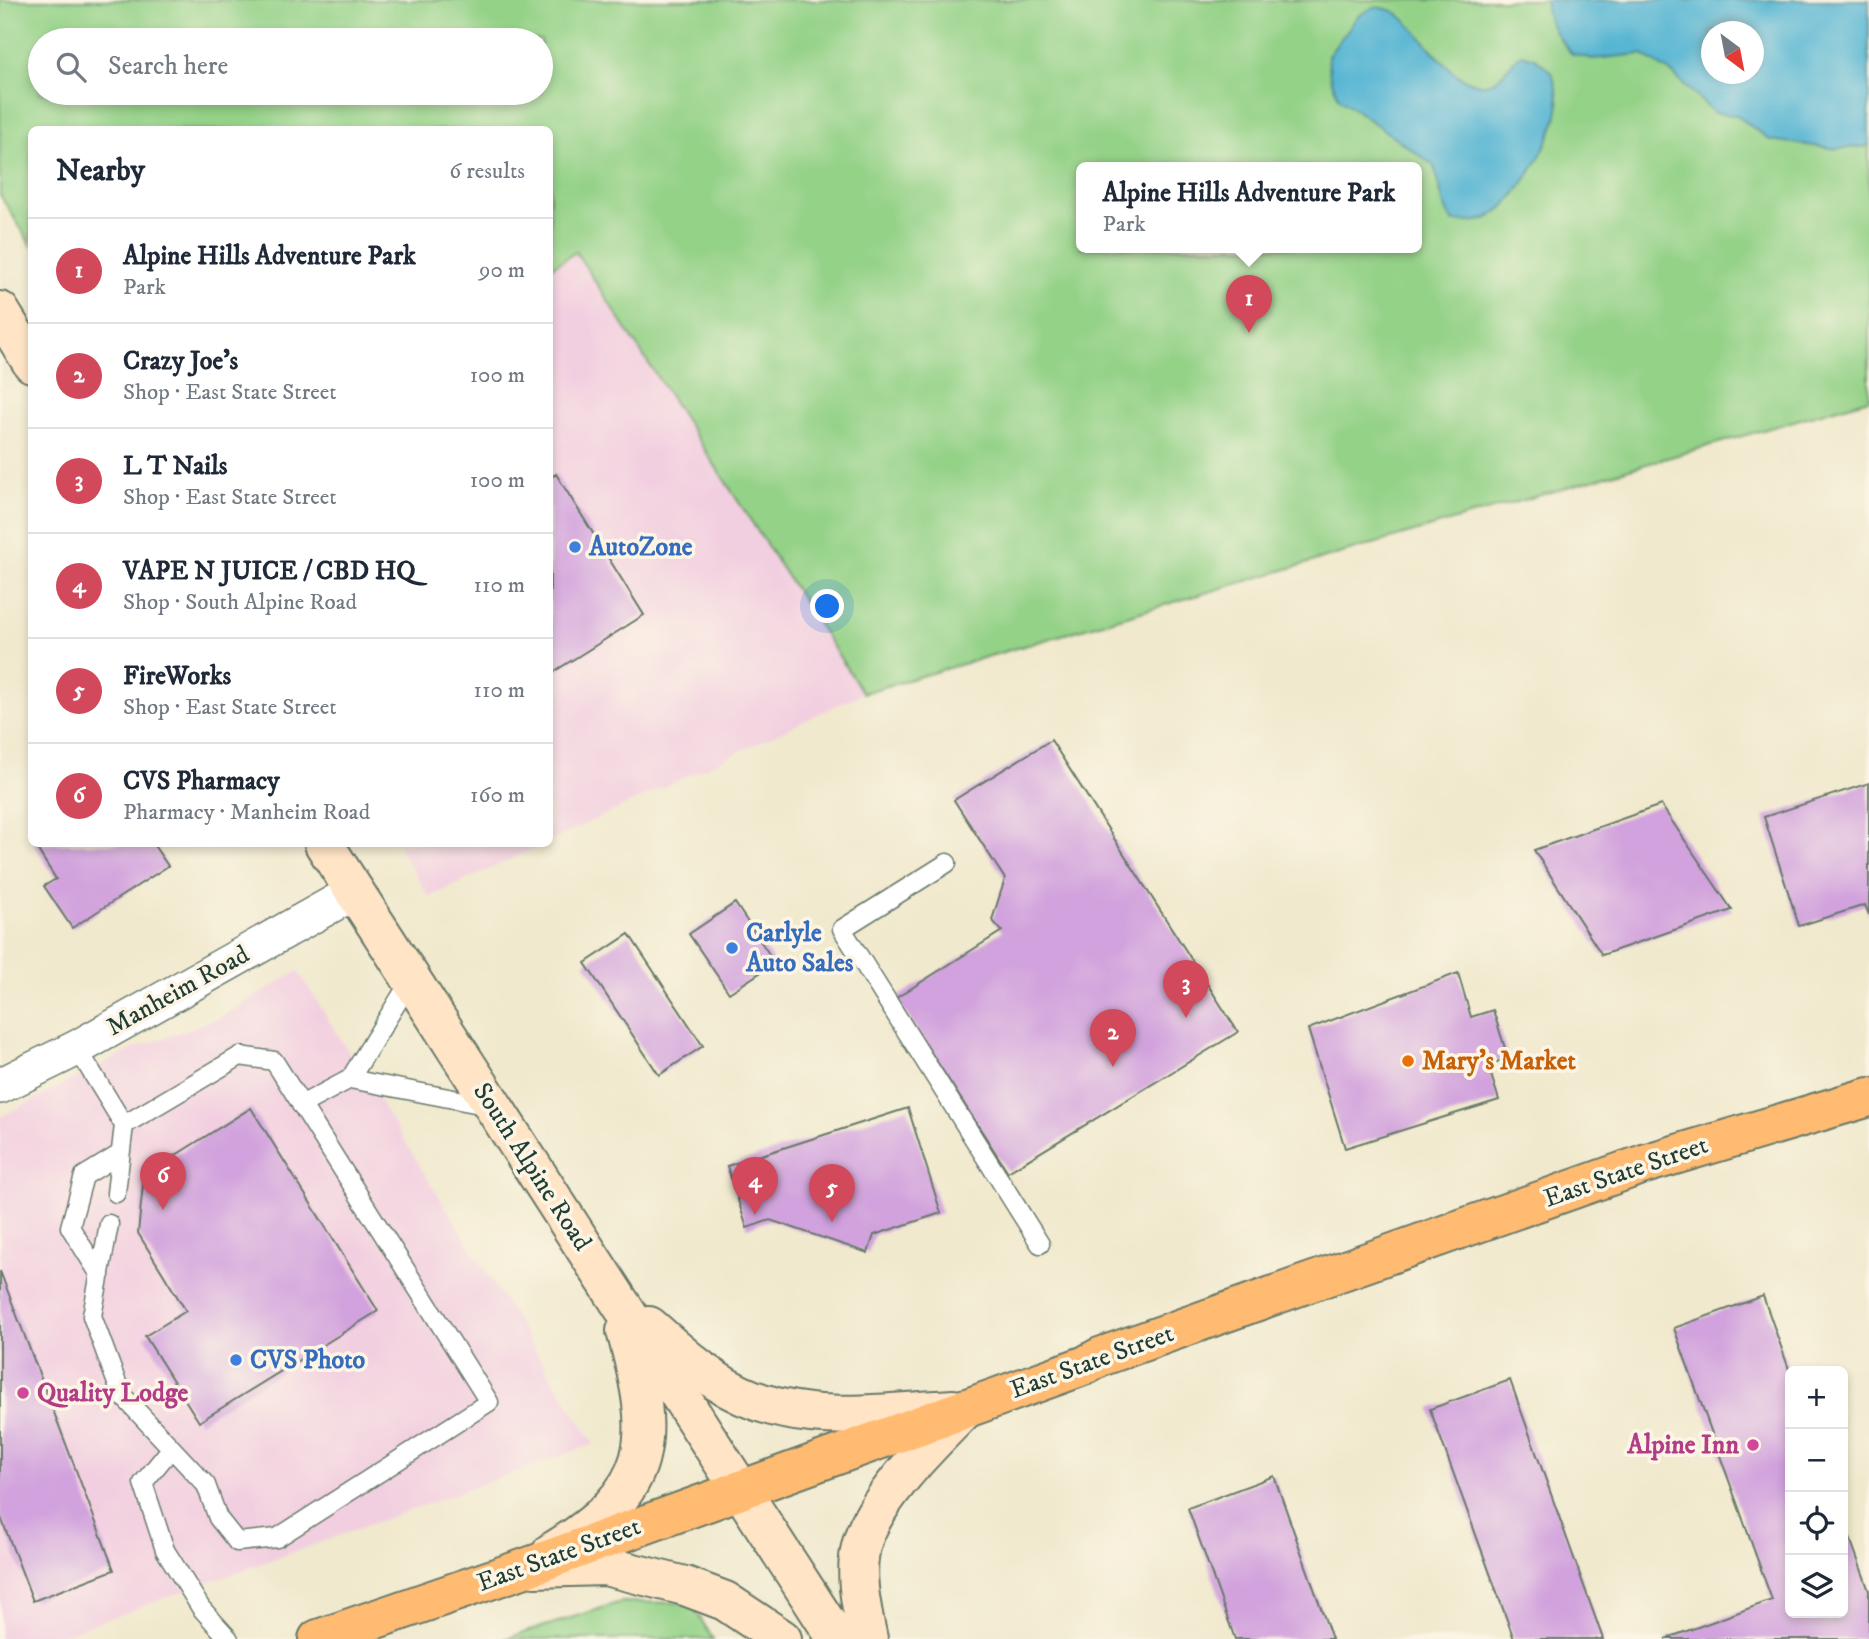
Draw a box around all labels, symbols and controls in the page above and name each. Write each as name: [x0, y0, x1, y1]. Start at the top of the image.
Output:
north arrow: [1701, 21, 1764, 84]
search box: [28, 28, 553, 105]
icon: search: [52, 48, 90, 86]
text: Search here: [108, 50, 228, 83]
text: Nearby: [56, 153, 145, 190]
text: 6 results: [449, 157, 525, 186]
popup: [1076, 162, 1422, 253]
text: Alpine Hills Adventure Park: [1103, 177, 1395, 210]
text: Park: [1103, 210, 1146, 239]
text: Alpine Hills Adventure Park: [123, 240, 416, 273]
text: 1: [75, 256, 83, 285]
text: 90 m: [479, 256, 525, 285]
text: Park: [123, 273, 166, 302]
pin: 1: [1226, 275, 1272, 333]
text: Crazy Joe's: [123, 345, 238, 378]
text: 2: [73, 361, 85, 390]
text: 100 m: [470, 361, 525, 390]
text: Shop · East State Street: [123, 378, 337, 407]
text: L T Nails: [123, 450, 228, 483]
text: 3: [75, 466, 83, 495]
text: 100 m: [470, 466, 525, 495]
text: Shop · East State Street: [123, 483, 337, 512]
place label: AutoZone: [588, 531, 693, 564]
marker: AutoZone: [567, 539, 583, 555]
text: VAPE N JUICE / CBD HQ: [123, 555, 415, 588]
text: 4: [72, 571, 86, 600]
text: 110 m: [474, 571, 525, 600]
text: Shop · South Alpine Road: [123, 588, 357, 617]
your location: [810, 589, 844, 623]
text: FireWorks: [123, 660, 231, 693]
text: 5: [73, 676, 85, 705]
text: 110 m: [474, 676, 525, 705]
text: Shop · East State Street: [123, 693, 337, 722]
text: CVS Pharmacy: [123, 765, 280, 798]
text: 6: [73, 781, 85, 810]
text: 160 m: [470, 781, 525, 810]
text: Pharmacy · Manheim Road: [123, 798, 370, 827]
place label: Carlyle Auto Sales: [745, 917, 854, 980]
street label: Manheim Road: [101, 938, 255, 1044]
marker: Carlyle Auto Sales: [724, 940, 740, 956]
pin: 3: [1163, 960, 1209, 1018]
pin: 2: [1090, 1009, 1136, 1067]
place label: Mary's Market: [1422, 1045, 1576, 1078]
marker: Mary's Market: [1400, 1053, 1416, 1069]
street label: South Alpine Road: [465, 1077, 599, 1257]
street label: East State Street: [1540, 1129, 1712, 1215]
pin: 6: [140, 1152, 186, 1210]
pin: 4: [732, 1157, 778, 1215]
pin: 5: [809, 1164, 855, 1222]
street label: East State Street: [1006, 1317, 1178, 1407]
place label: CVS Photo: [250, 1344, 366, 1377]
marker: CVS Photo: [228, 1352, 244, 1368]
map controls: [1785, 1366, 1848, 1618]
button: +: [1785, 1366, 1848, 1429]
place label: Quality Lodge: [37, 1377, 189, 1410]
marker: Quality Lodge: [15, 1385, 31, 1401]
place label: Alpine Inn: [1626, 1429, 1739, 1462]
button: −: [1785, 1429, 1848, 1492]
marker: Alpine Inn: [1745, 1437, 1761, 1453]
button: locate: [1785, 1492, 1848, 1555]
street label: East State Street: [473, 1510, 645, 1600]
button: layers: [1785, 1555, 1848, 1618]

